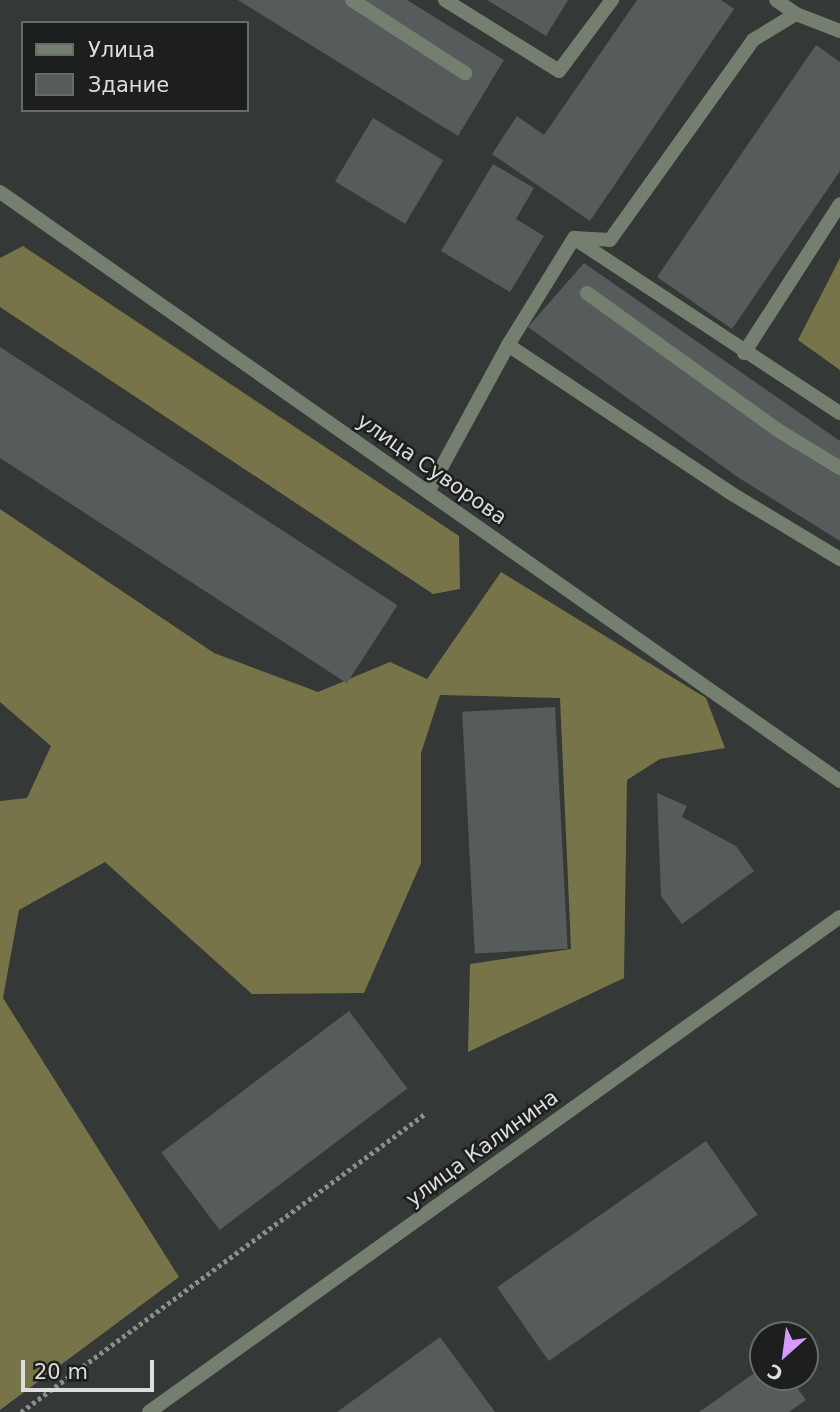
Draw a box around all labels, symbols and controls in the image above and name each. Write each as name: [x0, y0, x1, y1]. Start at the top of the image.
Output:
legend: [21, 21, 248, 112]
text: Улица: [88, 38, 155, 62]
text: Здание: [88, 73, 169, 97]
street label: улица Суворова: [352, 408, 512, 530]
street label: улица Калинина: [401, 1084, 563, 1212]
north arrow: [749, 1321, 819, 1391]
scale bar: [24, 1346, 158, 1390]
text: 20 m: [34, 1360, 88, 1384]
text: С: [764, 1360, 786, 1386]

